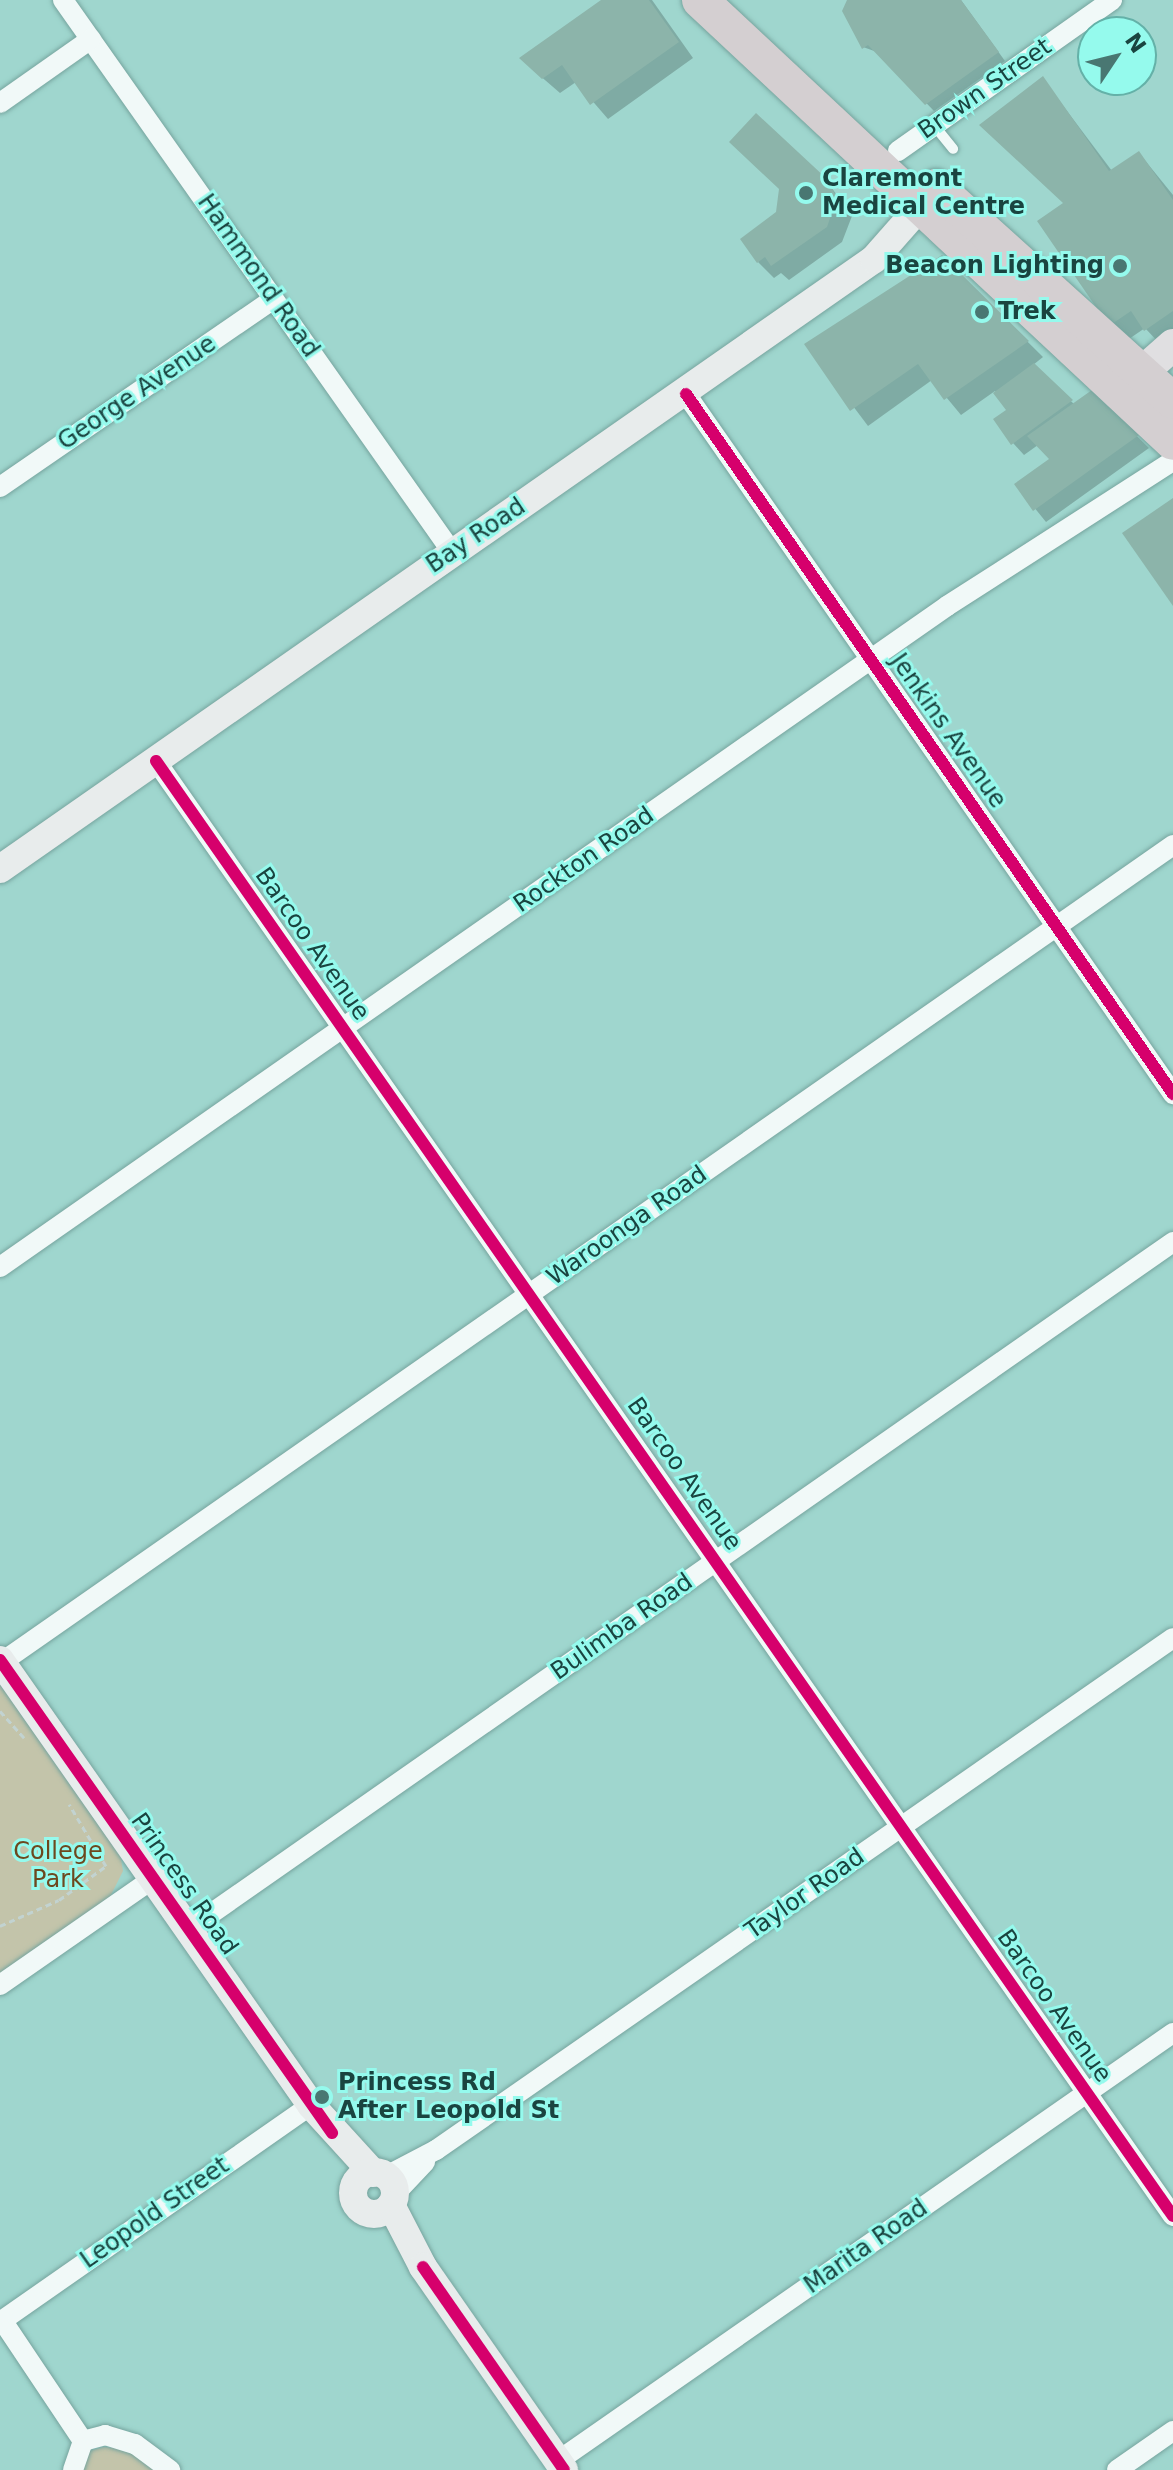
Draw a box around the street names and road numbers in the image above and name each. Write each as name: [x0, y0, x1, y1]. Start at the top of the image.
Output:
street label: Brown Street: [913, 32, 1057, 146]
street label: Hammond Road: [191, 189, 325, 363]
street label: George Avenue: [53, 330, 221, 456]
street label: Bay Road: [421, 492, 531, 580]
street label: Jenkins Avenue: [884, 648, 1012, 814]
street label: Rockton Road: [508, 801, 660, 919]
street label: Barcoo Avenue: [249, 862, 375, 1026]
street label: Waroonga Road: [541, 1160, 713, 1292]
street label: Barcoo Avenue: [621, 1392, 747, 1556]
street label: Bulimba Road: [546, 1568, 698, 1686]
street label: Princess Road: [124, 1807, 244, 1961]
street label: Taylor Road: [740, 1842, 870, 1946]
street label: Barcoo Avenue: [991, 1924, 1117, 2088]
street label: Leopold Street: [75, 2151, 235, 2275]
street label: Marita Road: [799, 2194, 933, 2300]

